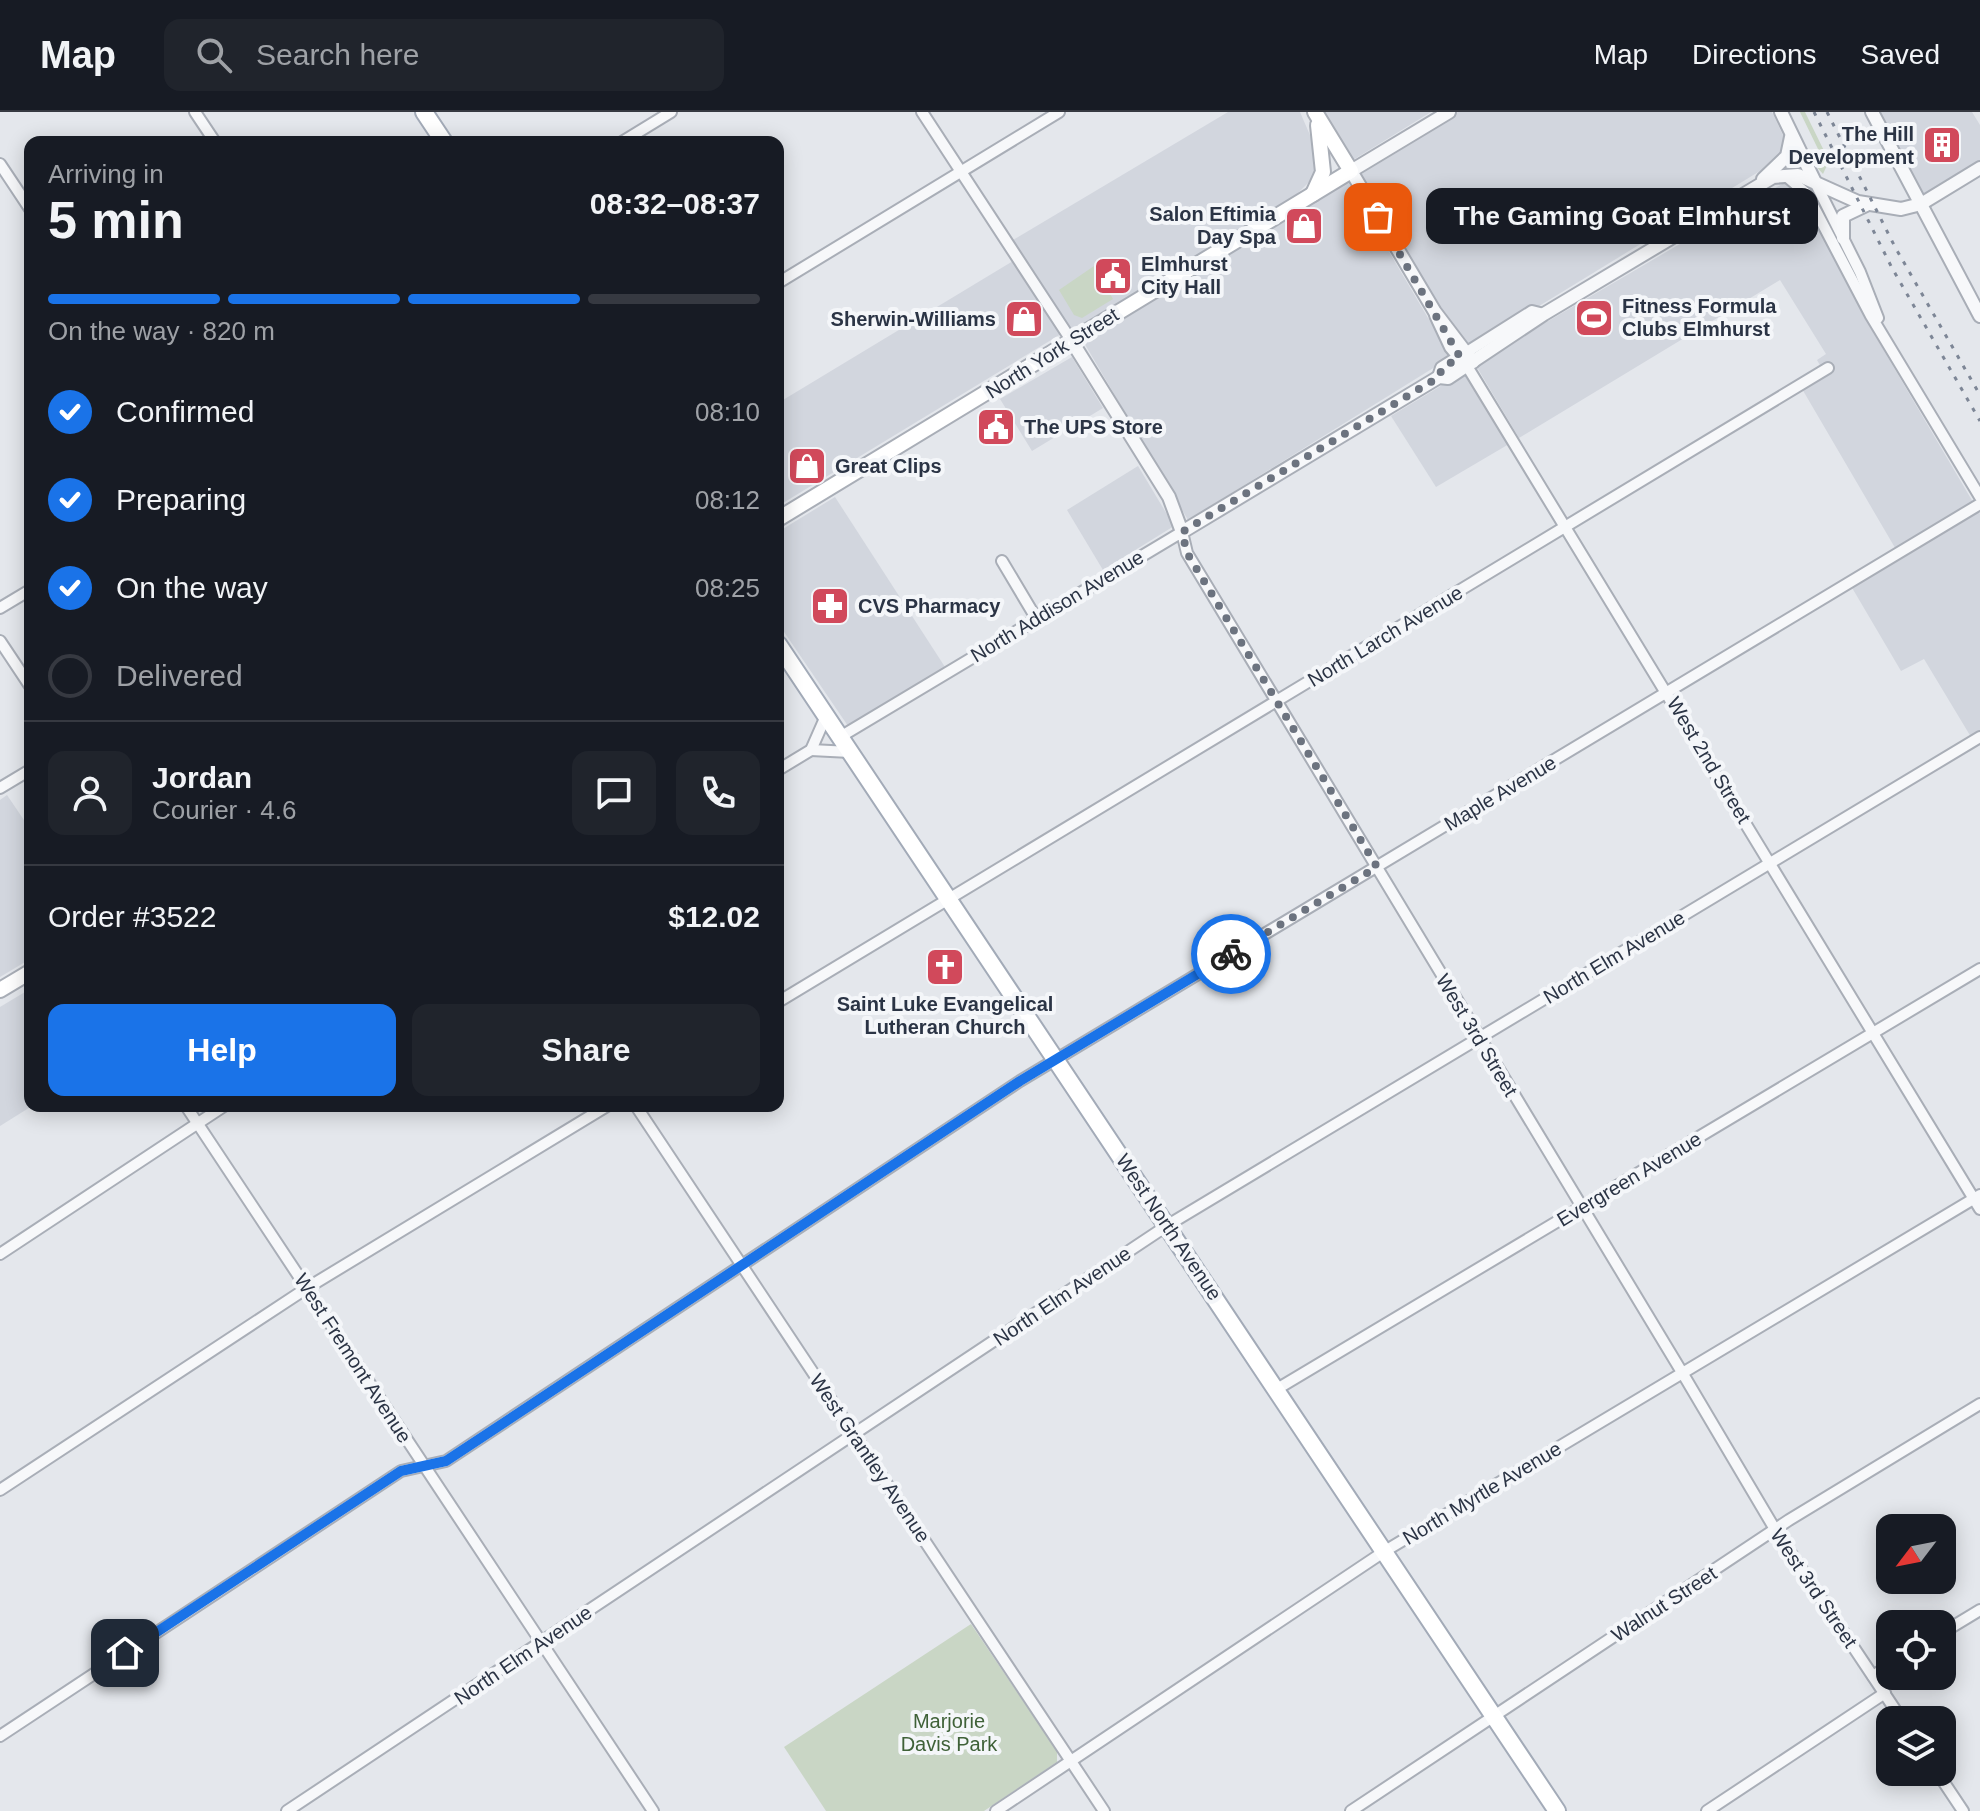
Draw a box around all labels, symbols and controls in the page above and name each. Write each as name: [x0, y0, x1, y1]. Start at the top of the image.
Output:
search box: [164, 19, 724, 91]
icon: search: [192, 33, 236, 77]
text: Map: [40, 34, 116, 76]
text: Search here: [256, 38, 419, 71]
text: Map: [1594, 39, 1648, 70]
text: Directions: [1692, 39, 1817, 70]
text: Saved: [1861, 39, 1940, 70]
place label: The Hill Development: [1788, 123, 1914, 168]
building icon: The Hill Development: [1921, 124, 1963, 166]
text: Arriving in: [48, 159, 164, 189]
pin: [1344, 183, 1412, 251]
text: 08:32–08:37: [590, 187, 760, 220]
callout: The Gaming Goat Elmhurst: [1426, 189, 1818, 245]
text: 5 min: [48, 191, 184, 249]
icon: bag: [1356, 195, 1400, 239]
text: The Gaming Goat Elmhurst: [1454, 201, 1790, 231]
place label: Salon Eftimia Day Spa: [1149, 203, 1277, 248]
shop icon: Salon Eftimia Day Spa: [1283, 205, 1325, 247]
place label: Elmhurst City Hall: [1141, 253, 1228, 298]
public building icon: Elmhurst City Hall: [1092, 255, 1134, 297]
place label: Fitness Formula Clubs Elmhurst: [1622, 295, 1777, 340]
sports icon: Fitness Formula Clubs Elmhurst: [1573, 297, 1615, 339]
shop icon: Sherwin-Williams: [1003, 298, 1045, 340]
street label: North York Street: [982, 303, 1123, 403]
place label: Sherwin-Williams: [831, 308, 996, 330]
text: On the way · 820 m: [48, 316, 275, 346]
icon: check: [48, 390, 92, 434]
text: Confirmed: [116, 395, 254, 428]
text: 08:10: [695, 397, 760, 427]
public building icon: The UPS Store: [975, 406, 1017, 448]
place label: The UPS Store: [1024, 416, 1163, 438]
shop icon: Great Clips: [786, 445, 828, 487]
place label: Great Clips: [835, 455, 942, 477]
icon: check: [48, 478, 92, 522]
text: Preparing: [116, 483, 246, 516]
text: 08:12: [695, 485, 760, 515]
street label: North Addison Avenue: [967, 546, 1147, 666]
icon: check: [48, 566, 92, 610]
text: On the way: [116, 571, 268, 604]
text: 08:25: [695, 573, 760, 603]
street label: North Larch Avenue: [1304, 581, 1466, 691]
pharmacy icon: CVS Pharmacy: [809, 585, 851, 627]
place label: CVS Pharmacy: [858, 595, 1001, 617]
text: Delivered: [116, 659, 243, 692]
street label: West 2nd Street: [1663, 693, 1755, 827]
button: person: [48, 751, 132, 835]
button: chat: [572, 751, 656, 835]
button: phone: [676, 751, 760, 835]
street label: Maple Avenue: [1440, 751, 1560, 835]
text: Jordan: [152, 761, 252, 794]
text: Courier · 4.6: [152, 795, 297, 825]
text: Order #3522: [48, 900, 216, 933]
text: $12.02: [668, 900, 760, 933]
street label: North Elm Avenue: [1539, 906, 1689, 1008]
courier: [1191, 914, 1271, 994]
icon: bike: [1209, 932, 1253, 976]
church icon: Saint Luke Evangelical Lutheran Church: [924, 946, 966, 988]
street label: West 3rd Street: [1432, 970, 1522, 1100]
place label: Saint Luke Evangelical Lutheran Church: [837, 993, 1053, 1038]
button: Help: [48, 1004, 396, 1096]
button: Share: [412, 1004, 760, 1096]
street label: Evergreen Avenue: [1553, 1127, 1705, 1231]
street label: West North Avenue: [1112, 1150, 1226, 1304]
street label: North Elm Avenue: [989, 1242, 1135, 1350]
street label: West Fremont Avenue: [290, 1269, 416, 1447]
street label: West Grantley Avenue: [805, 1370, 935, 1546]
street label: North Myrtle Avenue: [1399, 1437, 1565, 1549]
north arrow: [1876, 1514, 1956, 1594]
map controls: [1876, 1514, 1956, 1786]
street label: West 3rd Street: [1766, 1524, 1862, 1652]
street label: Walnut Street: [1608, 1562, 1721, 1646]
street label: North Elm Avenue: [450, 1601, 596, 1709]
button: locate: [1876, 1610, 1956, 1690]
pin: [91, 1619, 159, 1687]
icon: home: [103, 1631, 147, 1675]
button: layers: [1876, 1706, 1956, 1786]
park label: Marjorie Davis Park: [901, 1710, 998, 1755]

